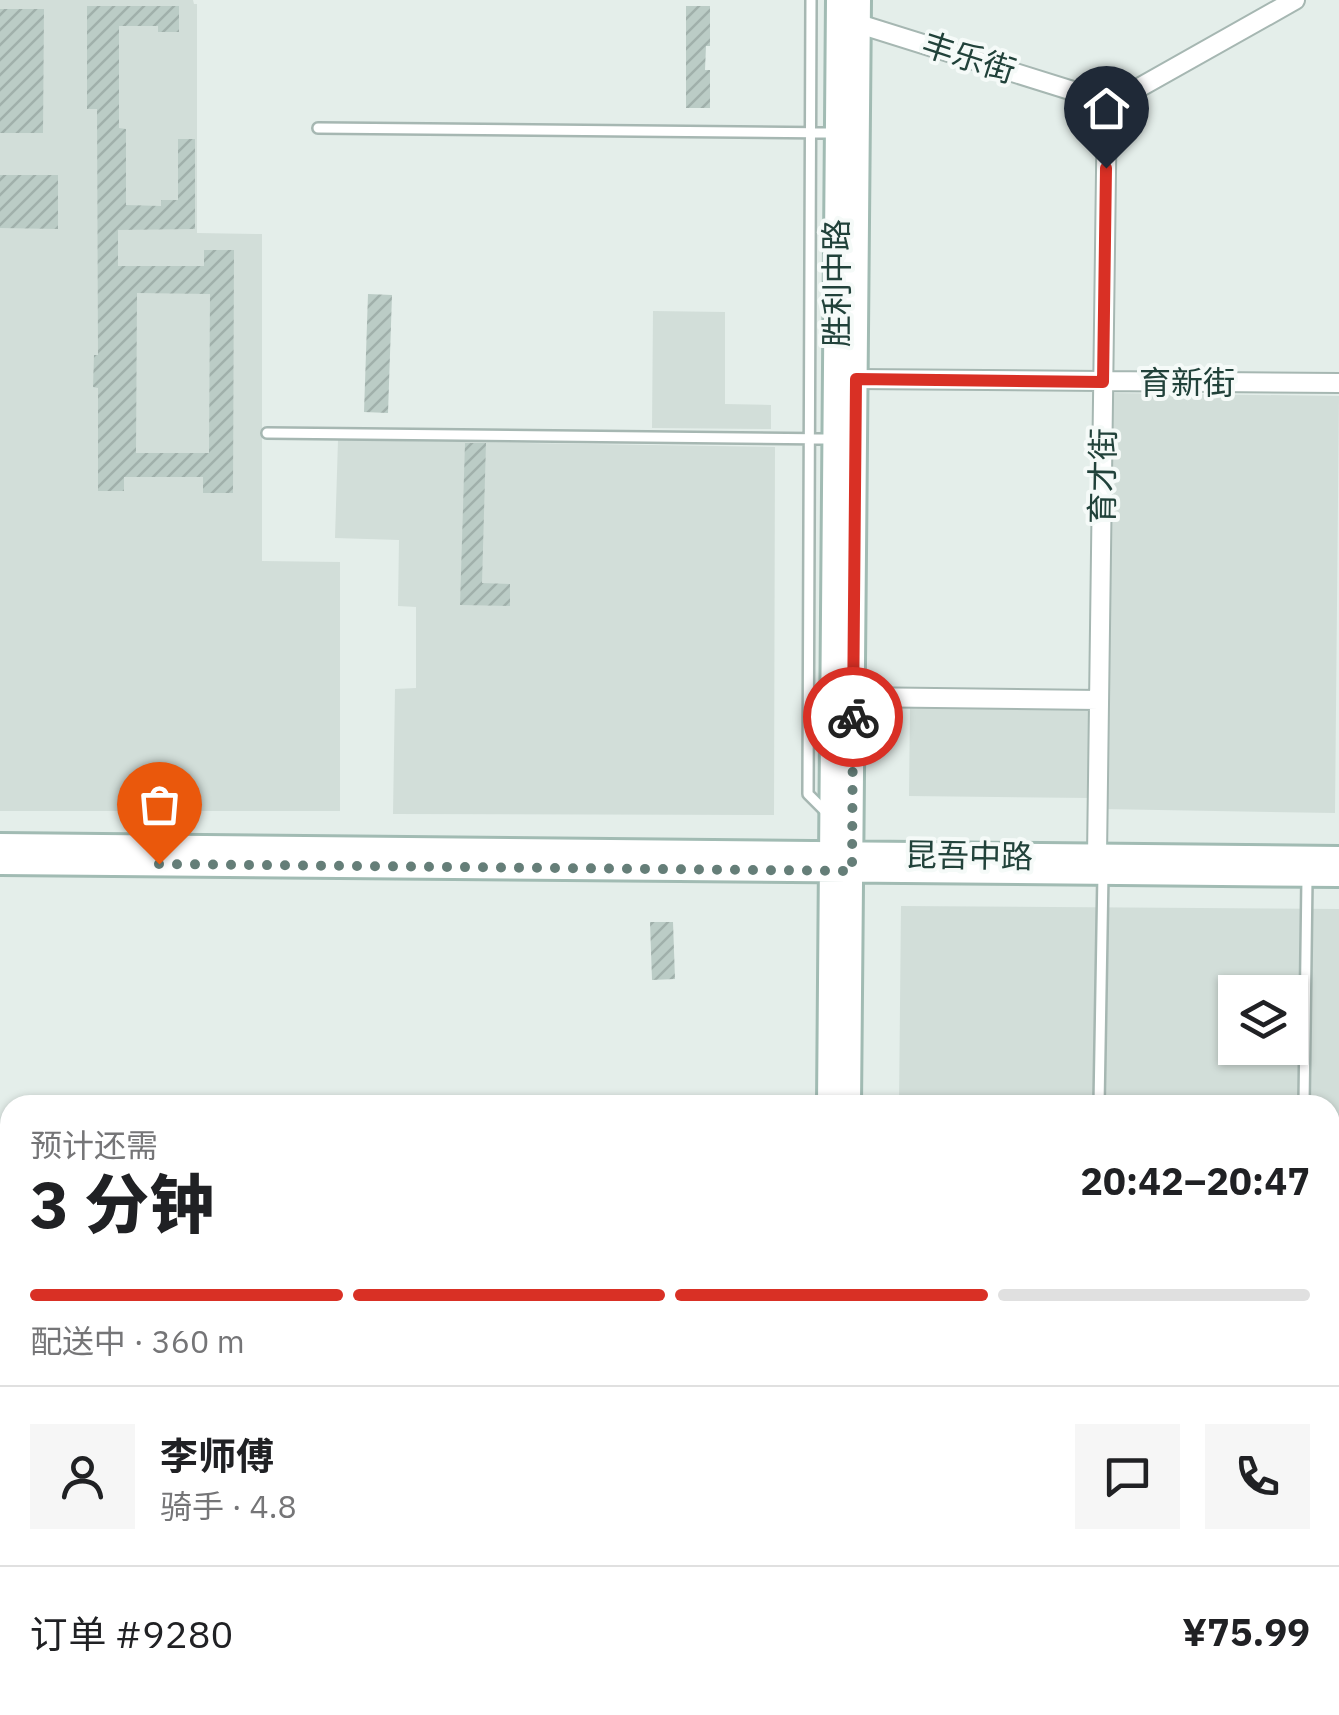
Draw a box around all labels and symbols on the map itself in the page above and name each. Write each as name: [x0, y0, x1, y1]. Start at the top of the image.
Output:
street label: 丰乐街: [917, 22, 1021, 92]
pin: [1064, 66, 1149, 169]
street label: 胜利中路: [815, 219, 857, 347]
street label: 育新街: [1139, 361, 1235, 403]
street label: 育才街: [1080, 428, 1124, 524]
courier: [803, 667, 903, 767]
pin: [117, 762, 202, 865]
street label: 昆吾中路: [905, 833, 1033, 877]

